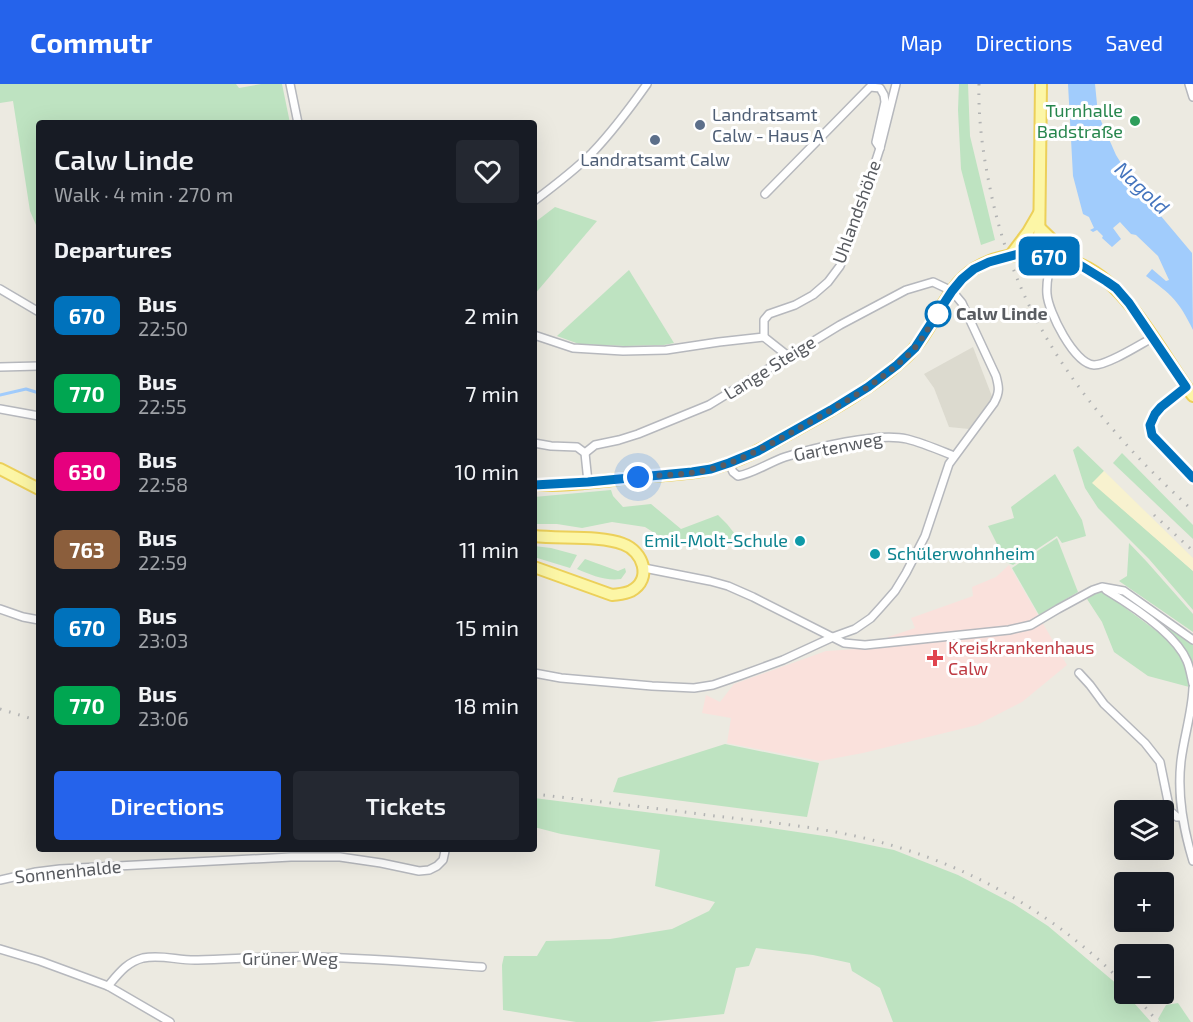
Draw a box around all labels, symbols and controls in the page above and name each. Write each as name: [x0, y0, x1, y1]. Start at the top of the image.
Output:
text: Commutr: [30, 25, 152, 59]
text: Map: [900, 30, 943, 55]
text: Directions: [976, 30, 1072, 55]
text: Saved: [1105, 30, 1163, 55]
place label: Turnhalle Badstraße: [1037, 99, 1123, 142]
place label: Landratsamt Calw - Haus A: [712, 103, 825, 146]
marker: Turnhalle Badstraße: [1128, 114, 1142, 128]
marker: Landratsamt Calw - Haus A: [693, 118, 707, 132]
marker: Landratsamt Calw: [648, 133, 662, 147]
button: heart: [456, 140, 519, 203]
text: Calw Linde: [54, 142, 194, 176]
place label: Landratsamt Calw: [580, 148, 730, 170]
water label: Nagold: [1111, 156, 1175, 219]
street label: Uhlandshöhe: [827, 157, 885, 266]
text: Walk · 4 min · 270 m: [54, 182, 233, 206]
text: Departures: [54, 236, 172, 262]
line badge: 670: [1014, 236, 1084, 276]
text: 670: [1031, 244, 1067, 269]
text: Bus: [138, 290, 177, 316]
marker: Calw Linde: [925, 301, 951, 327]
text: 2 min: [464, 302, 519, 328]
place label: Calw Linde: [956, 302, 1048, 324]
text: 670: [69, 303, 105, 328]
text: 22:50: [138, 316, 188, 340]
street label: Lange Steige: [720, 330, 819, 404]
text: Bus: [138, 368, 177, 394]
text: 7 min: [465, 380, 519, 406]
text: 770: [69, 381, 105, 406]
text: 22:55: [138, 394, 187, 418]
street label: Gartenweg: [792, 427, 884, 465]
text: Bus: [138, 446, 177, 472]
text: 10 min: [455, 458, 519, 484]
text: 630: [68, 459, 106, 484]
your location: [623, 462, 653, 492]
text: 22:58: [138, 472, 188, 496]
text: Bus: [138, 524, 177, 550]
place label: Emil-Molt-Schule: [644, 529, 788, 551]
marker: Emil-Molt-Schule: [793, 534, 807, 548]
text: 11 min: [459, 536, 519, 562]
text: 763: [69, 537, 105, 562]
place label: Schülerwohnheim: [887, 542, 1035, 564]
marker: Schülerwohnheim: [868, 547, 882, 561]
text: 22:59: [138, 550, 187, 574]
text: Bus: [138, 602, 177, 628]
text: 15 min: [456, 614, 519, 640]
text: 670: [69, 615, 105, 640]
text: 23:03: [138, 628, 188, 652]
place label: Kreiskrankenhaus Calw: [948, 636, 1094, 679]
marker: Kreiskrankenhaus Calw: [926, 649, 944, 667]
text: Bus: [138, 680, 177, 706]
text: 18 min: [454, 692, 519, 718]
text: 770: [69, 693, 105, 718]
text: 23:06: [138, 706, 189, 730]
button: Directions: [54, 771, 281, 840]
button: Tickets: [293, 771, 519, 840]
map controls: [1114, 800, 1174, 1004]
button: layers: [1114, 800, 1174, 860]
street label: Sonnenhalde: [14, 854, 122, 888]
button: +: [1114, 872, 1174, 932]
button: −: [1114, 944, 1174, 1004]
street label: Grüner Weg: [242, 947, 338, 969]

